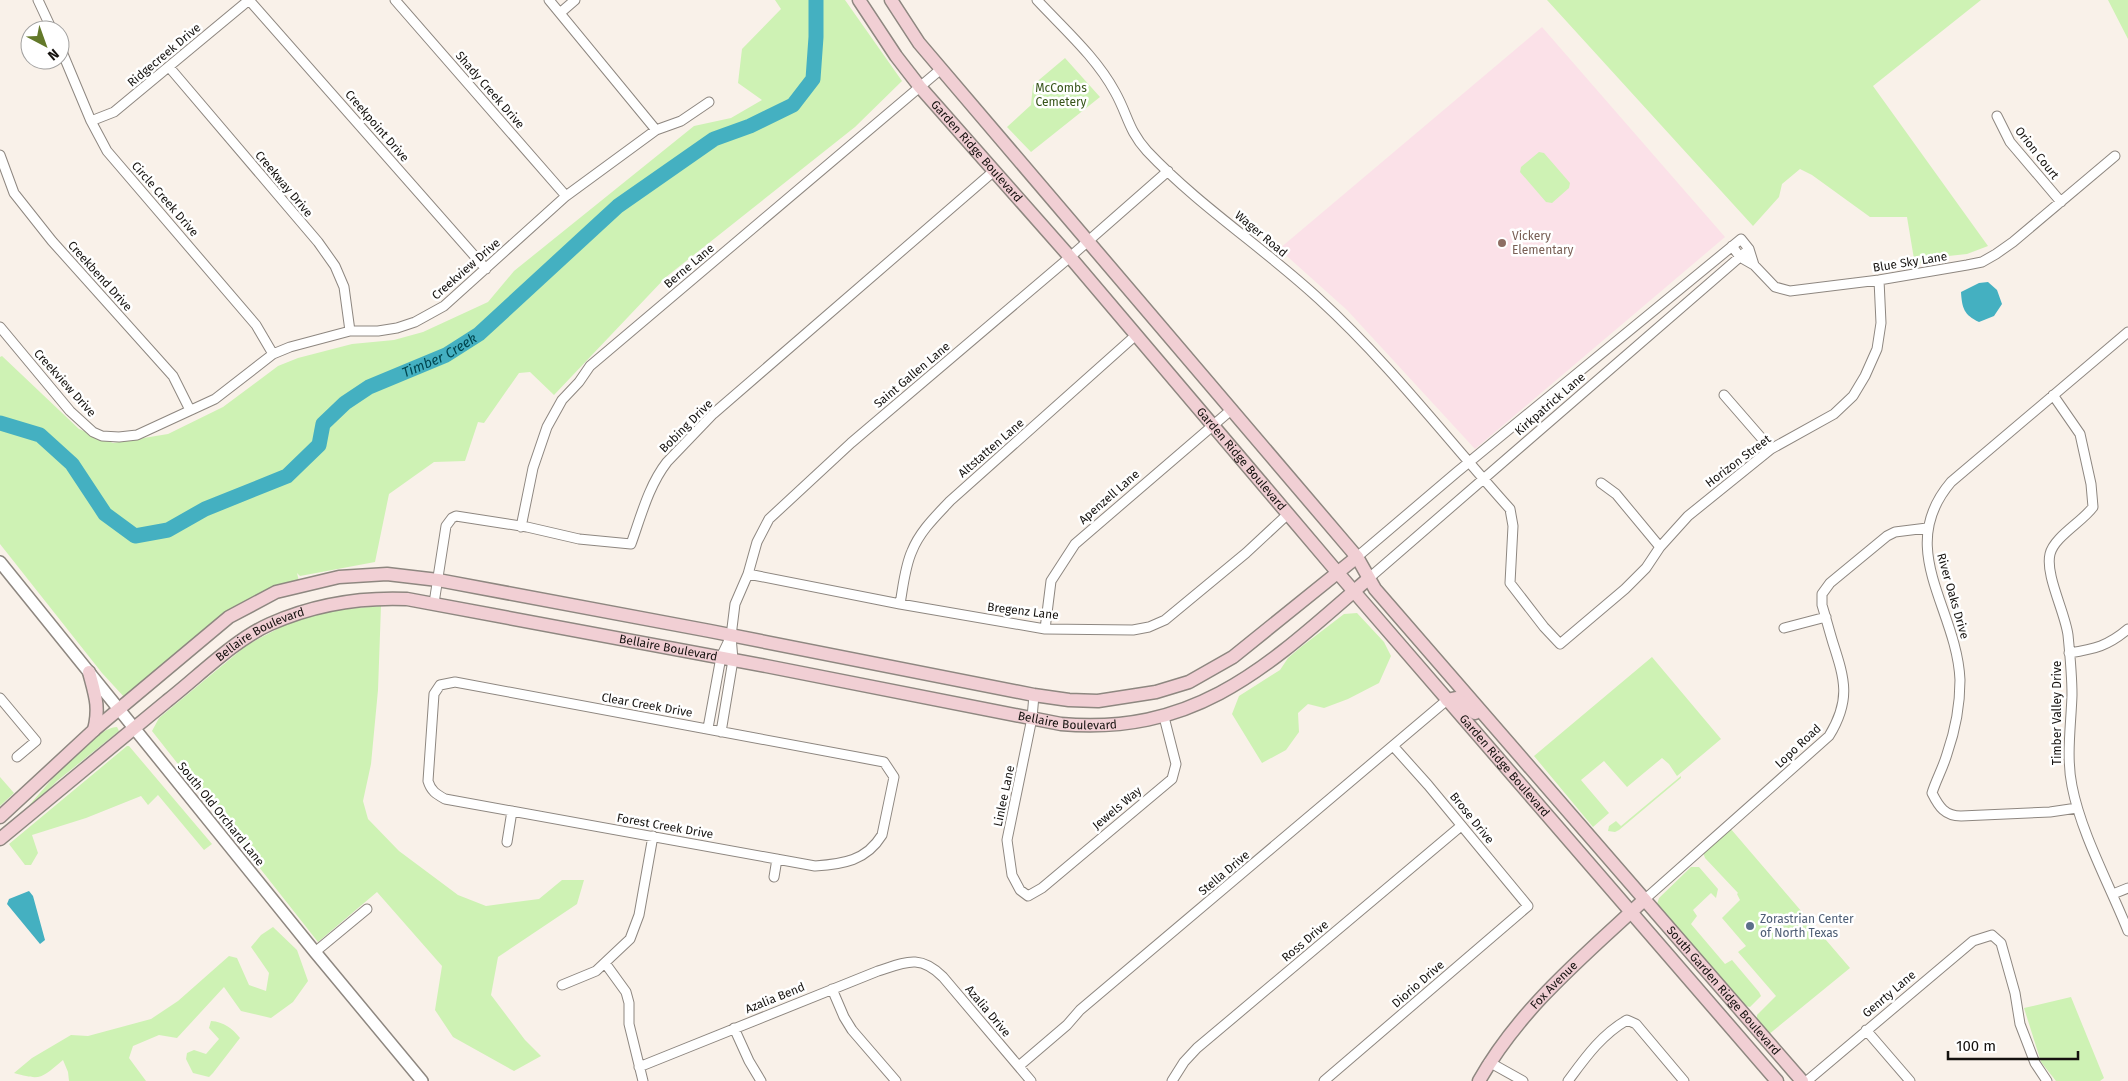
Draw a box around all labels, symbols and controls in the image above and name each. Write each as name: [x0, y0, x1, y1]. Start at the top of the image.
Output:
north arrow: [20, 20, 70, 70]
street label: Ridgecreek Drive: [125, 20, 203, 90]
text: N: [44, 45, 62, 64]
street label: Shady Creek Drive: [453, 49, 527, 131]
park label: McCombs Cemetery: [1035, 81, 1087, 109]
street label: Creekpoint Drive: [342, 87, 412, 165]
street label: Garden Ridge Boulevard: [928, 98, 1025, 205]
street label: Orion Court: [2012, 124, 2062, 183]
street label: Creekway Drive: [252, 148, 316, 220]
street label: Circle Creek Drive: [129, 159, 201, 239]
street label: Wager Road: [1232, 208, 1290, 260]
place label: Vickery Elementary: [1512, 229, 1574, 257]
street label: Creekview Drive: [429, 236, 503, 302]
marker: Vickery Elementary: [1496, 237, 1508, 249]
street label: Creekbend Drive: [65, 238, 135, 314]
street label: Berne Lane: [661, 241, 717, 291]
street label: Blue Sky Lane: [1872, 249, 1948, 275]
water label: Timber Creek: [400, 329, 481, 381]
street label: Saint Gallen Lane: [871, 339, 953, 411]
street label: Creekview Drive: [31, 346, 99, 420]
street label: Kirkpatrick Lane: [1512, 370, 1588, 438]
street label: Bobing Drive: [657, 397, 715, 455]
street label: Garden Ridge Boulevard: [1194, 405, 1289, 514]
street label: Altstatten Lane: [955, 416, 1027, 480]
street label: Horizon Street: [1703, 432, 1774, 490]
street label: Apenzell Lane: [1076, 467, 1142, 527]
street label: River Oaks Drive: [1934, 551, 1972, 641]
street label: Bregenz Lane: [986, 600, 1060, 622]
street label: Bellaire Boulevard: [213, 605, 306, 664]
street label: Bellaire Boulevard: [618, 632, 719, 664]
street label: Timber Valley Drive: [2050, 661, 2064, 765]
street label: Clear Creek Drive: [600, 690, 694, 720]
street label: Bellaire Boulevard: [1017, 709, 1117, 732]
street label: Garden Ridge Boulevard: [1456, 712, 1553, 820]
street label: Lopo Road: [1772, 721, 1824, 771]
street label: South Old Orchard Lane: [175, 759, 267, 869]
street label: Linlee Lane: [991, 764, 1017, 828]
street label: Jewels Way: [1090, 783, 1144, 832]
street label: Brose Drive: [1447, 789, 1497, 847]
street label: Forest Creek Drive: [616, 811, 714, 841]
street label: Stella Drive: [1196, 848, 1252, 898]
place label: Zorastrian Center of North Texas: [1760, 912, 1854, 940]
street label: Ross Drive: [1279, 917, 1331, 965]
marker: Zorastrian Center of North Texas: [1744, 920, 1756, 932]
street label: South Garden Ridge Boulevard: [1664, 923, 1783, 1058]
street label: Diorio Drive: [1389, 958, 1447, 1010]
street label: Fox Avenue: [1527, 958, 1580, 1012]
street label: Genrty Lane: [1860, 968, 1918, 1020]
street label: Azalia Bend: [743, 980, 807, 1016]
street label: Azalia Drive: [962, 982, 1014, 1040]
scale bar: [1948, 1028, 2078, 1060]
text: 100 m: [1956, 1037, 1996, 1055]

